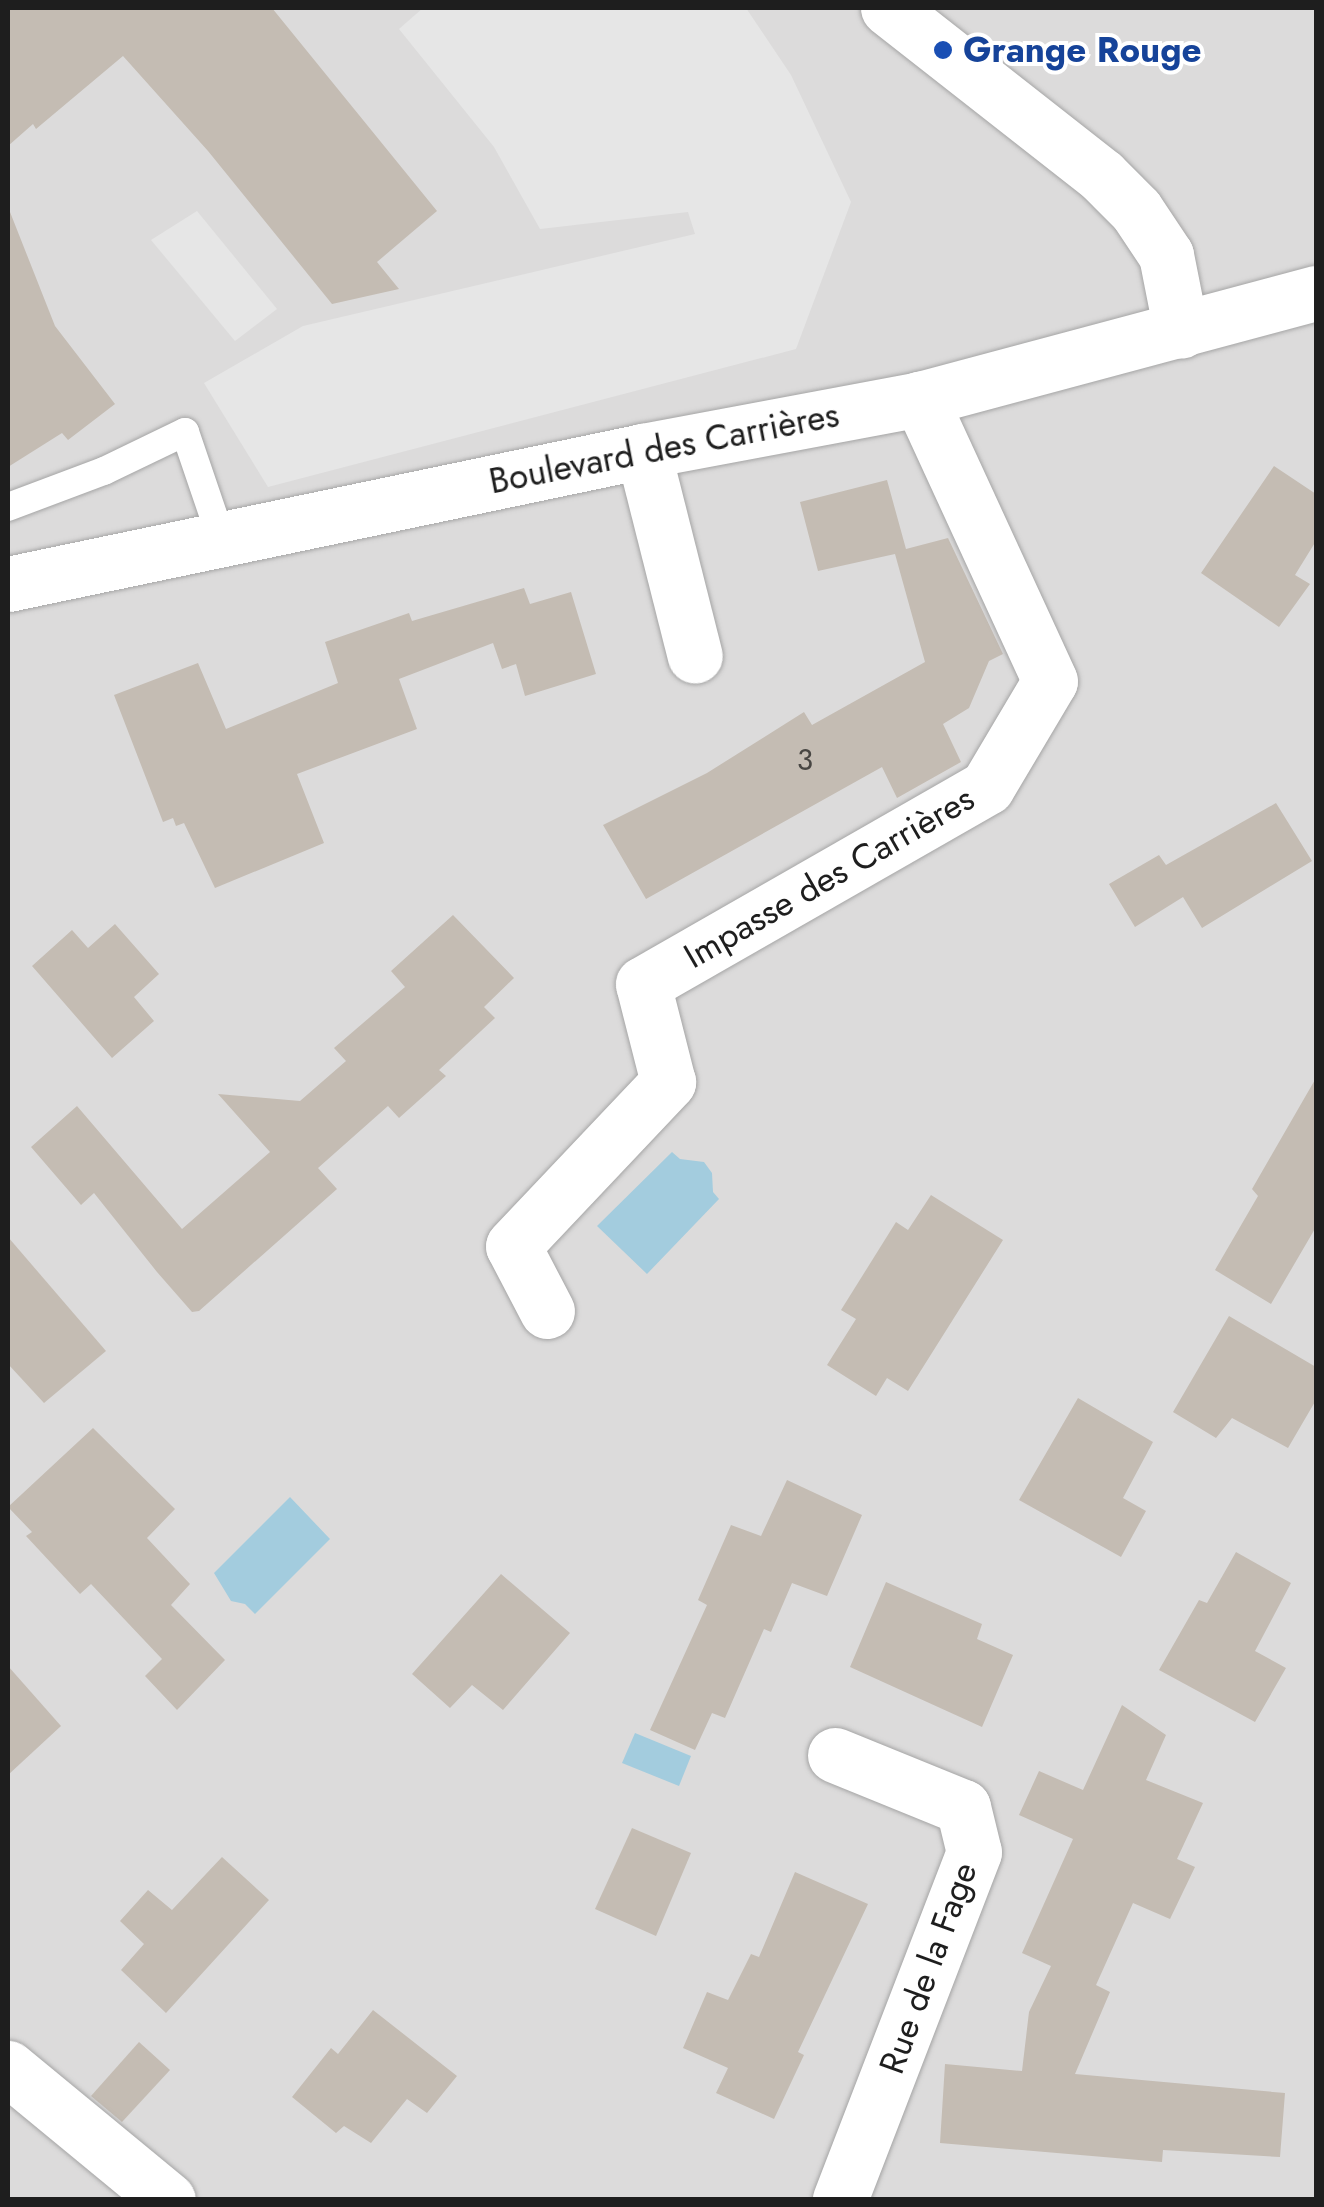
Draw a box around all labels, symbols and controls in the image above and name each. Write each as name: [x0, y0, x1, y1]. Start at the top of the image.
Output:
place label: Grange Rouge: [963, 29, 1202, 71]
marker: Grange Rouge: [932, 39, 954, 61]
street label: Boulevard des Carrières: [486, 393, 842, 503]
house number: 3: [797, 742, 813, 778]
street label: Impasse des Carrières: [677, 777, 981, 977]
street label: Rue de la Fage: [870, 1857, 986, 2079]

